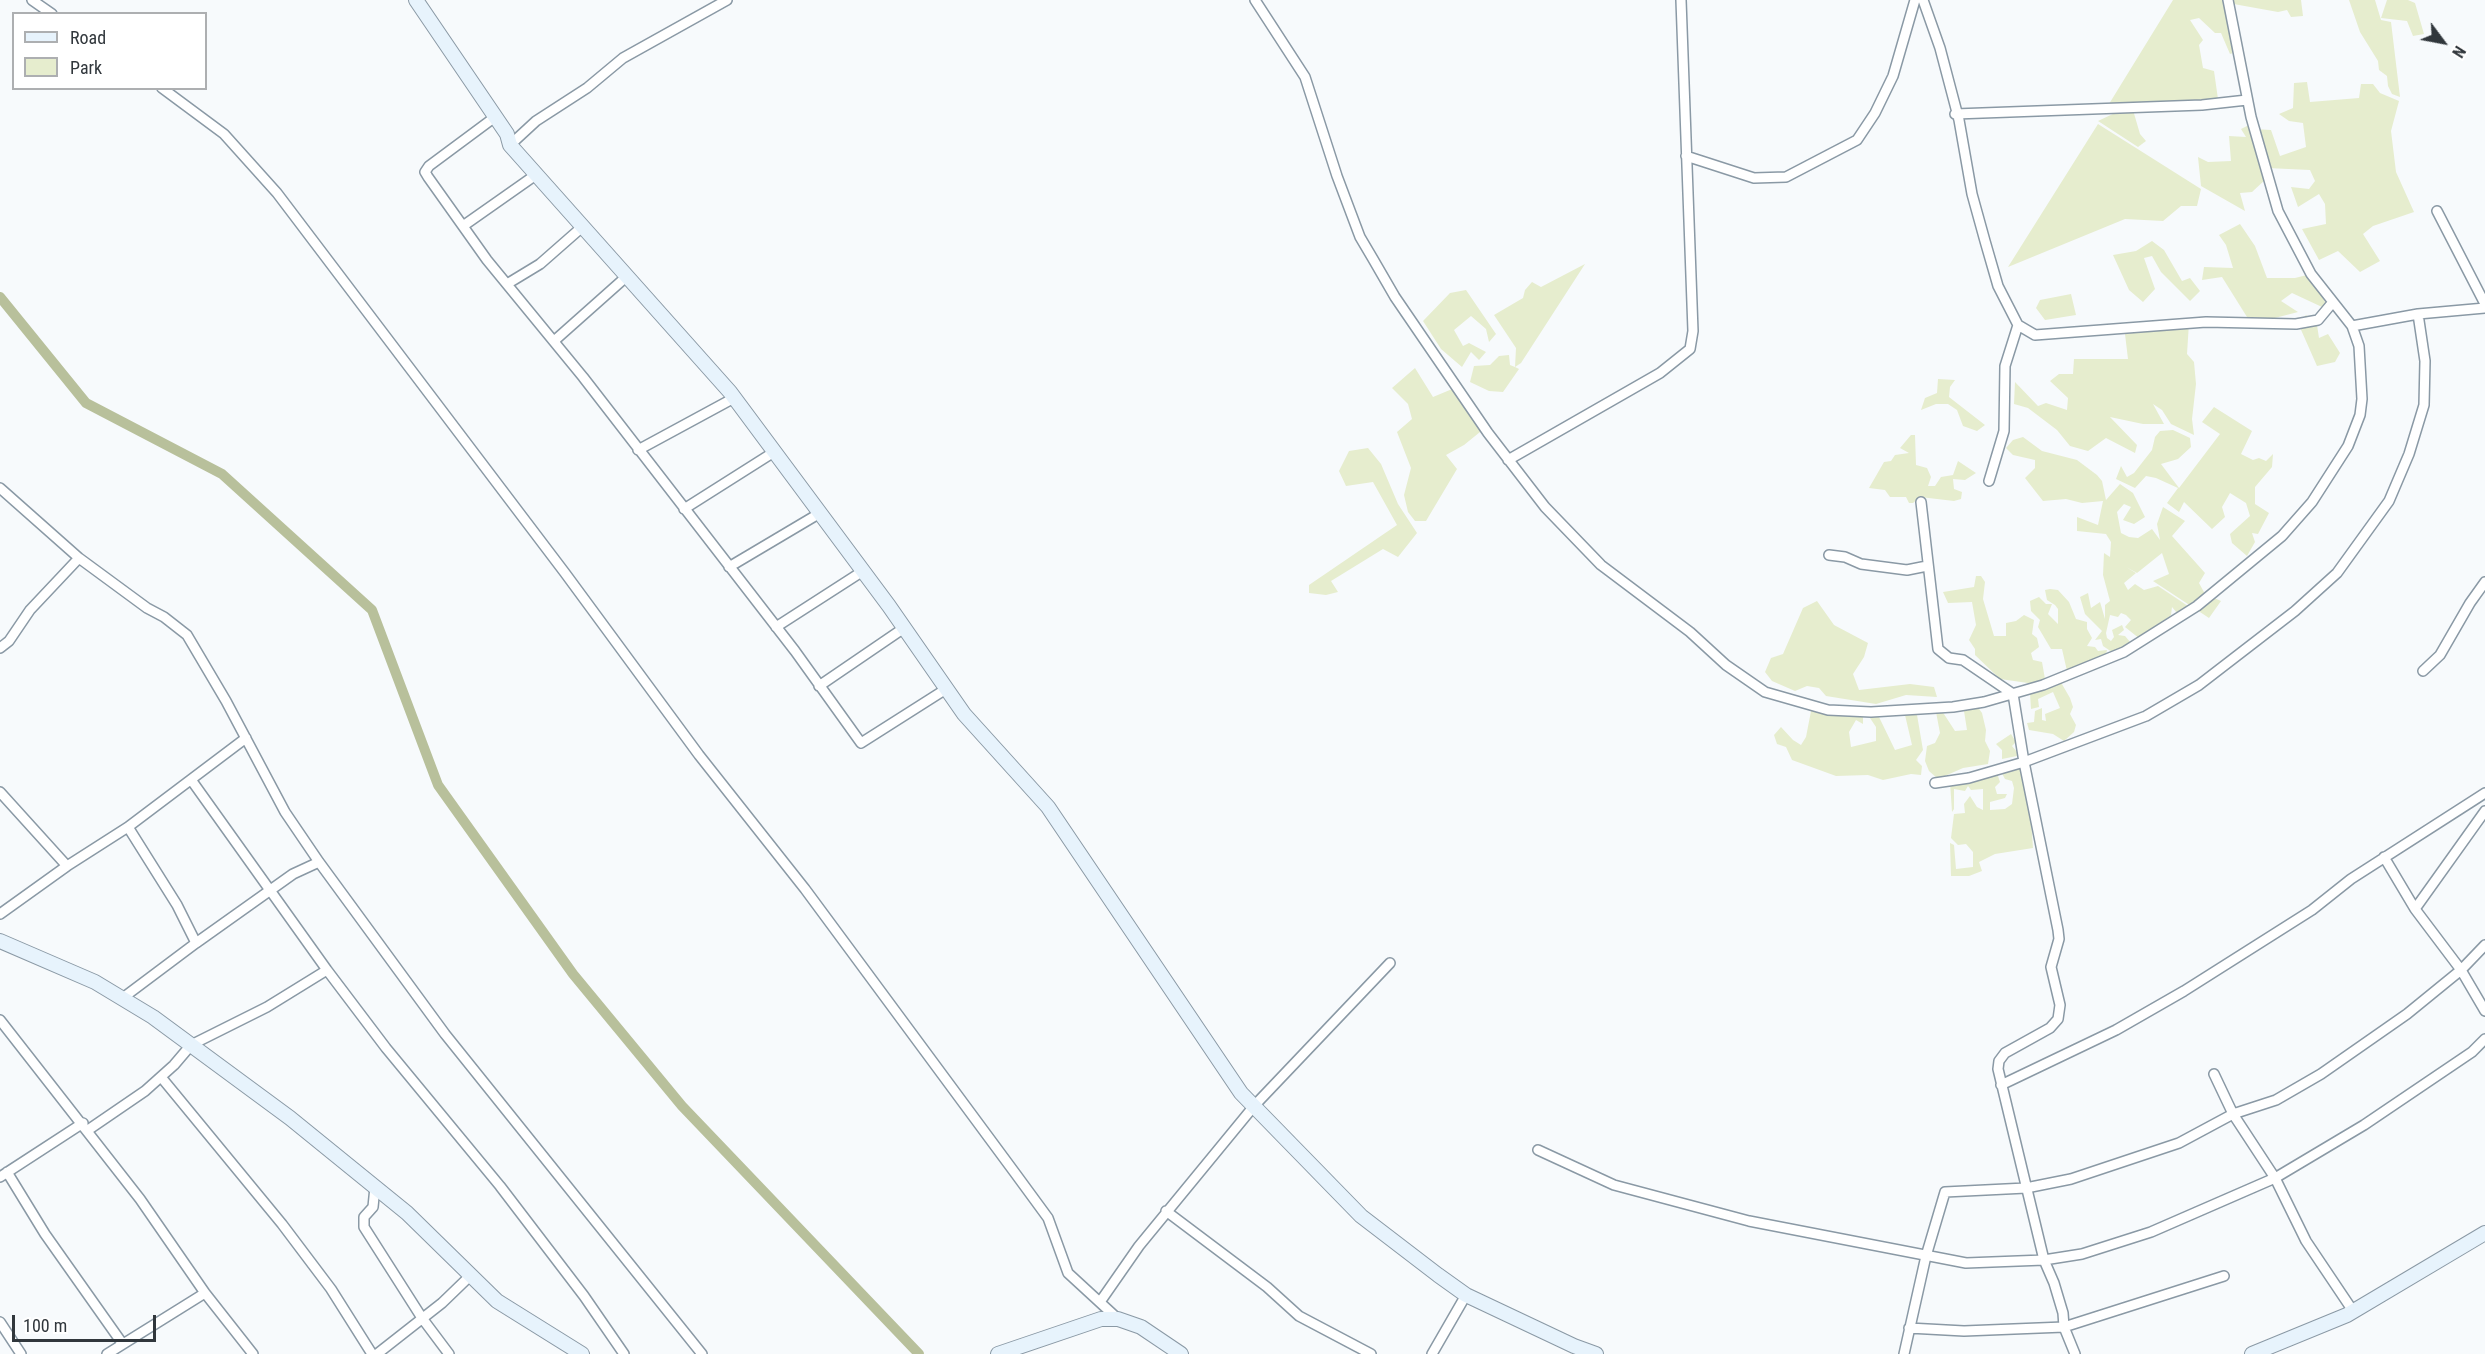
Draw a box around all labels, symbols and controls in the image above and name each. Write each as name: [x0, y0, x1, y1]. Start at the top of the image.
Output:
legend: [12, 12, 207, 90]
north arrow: [2413, 12, 2473, 72]
text: Road: [70, 27, 106, 48]
text: N: [2448, 43, 2469, 61]
text: Park: [70, 57, 102, 78]
scale bar: [15, 1303, 159, 1341]
text: 100 m: [23, 1315, 67, 1336]

